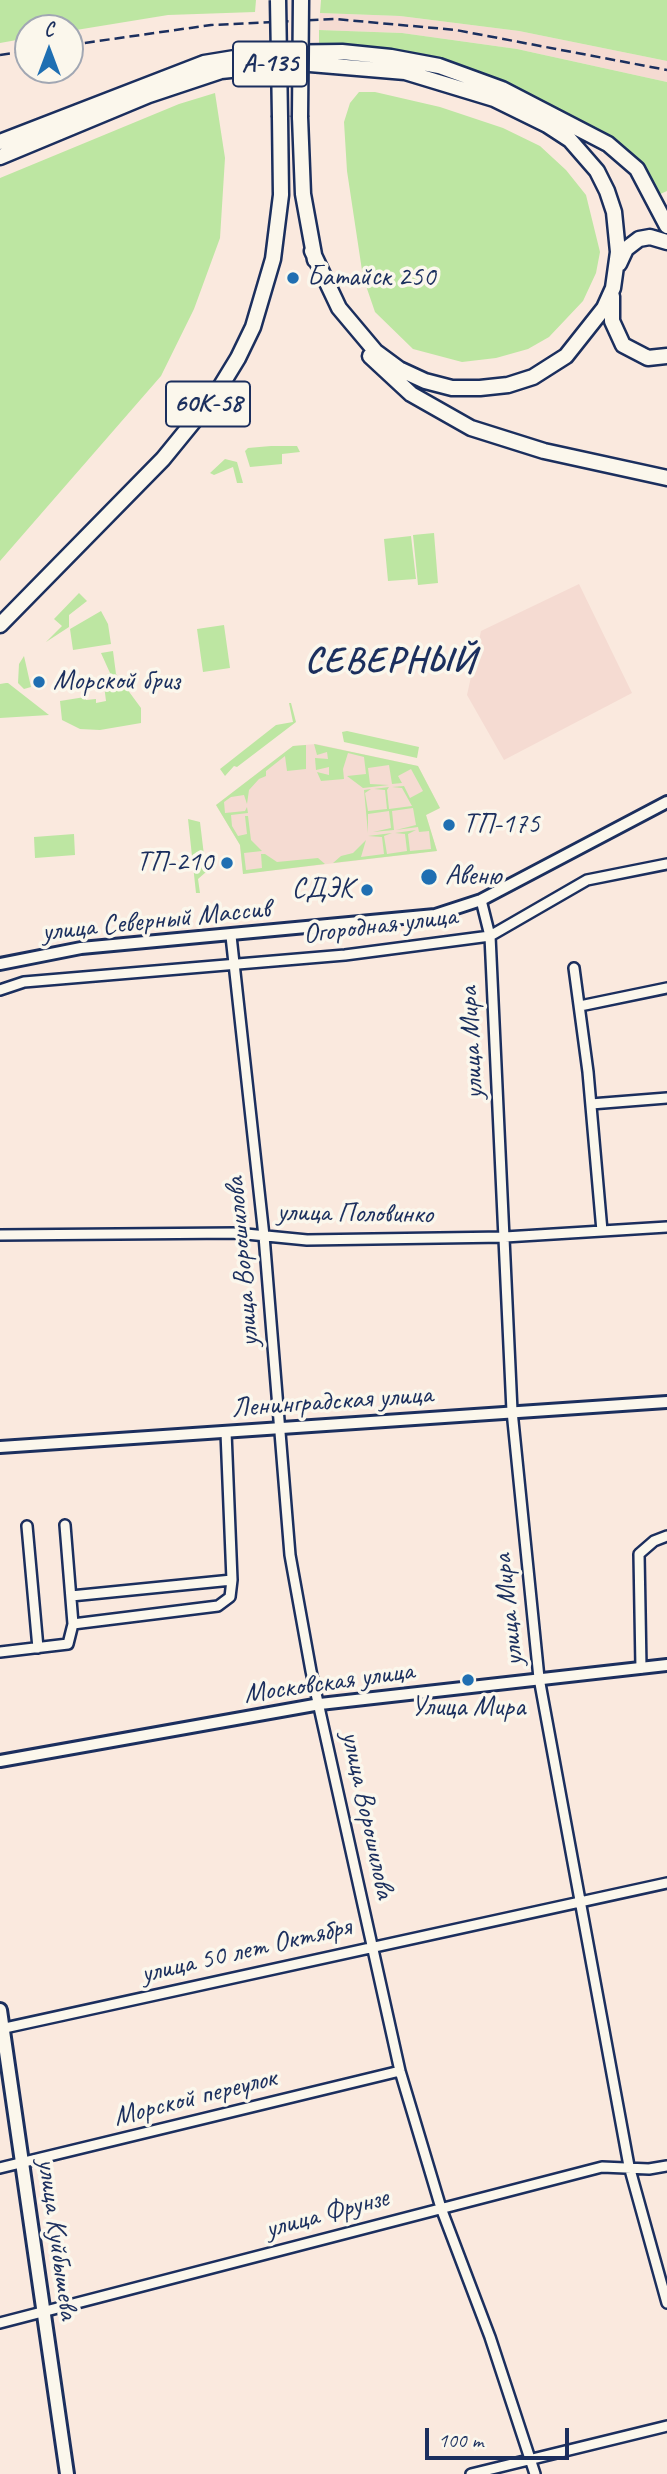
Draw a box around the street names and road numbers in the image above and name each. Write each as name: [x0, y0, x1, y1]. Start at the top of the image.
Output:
road number: А-135: [233, 41, 307, 86]
road number: 60К-58: [166, 382, 250, 426]
street label: улица Северный Массив: [40, 892, 272, 950]
street label: Огородная улица: [301, 900, 459, 952]
street label: улица Мира: [452, 986, 492, 1100]
street label: улица Ворошилова: [219, 1176, 267, 1348]
street label: улица Половинко: [277, 1196, 433, 1232]
street label: Ленинградская улица: [230, 1378, 434, 1426]
street label: улица Мира: [486, 1552, 532, 1668]
street label: Московская улица: [242, 1654, 416, 1712]
street label: улица Ворошилова: [333, 1728, 401, 1902]
street label: улица 50 лет Октября: [138, 1911, 354, 1991]
street label: Морской переулок: [110, 2062, 280, 2134]
street label: улица Куйбышева: [29, 2156, 85, 2322]
street label: улица Фрунзе: [262, 2181, 392, 2247]

